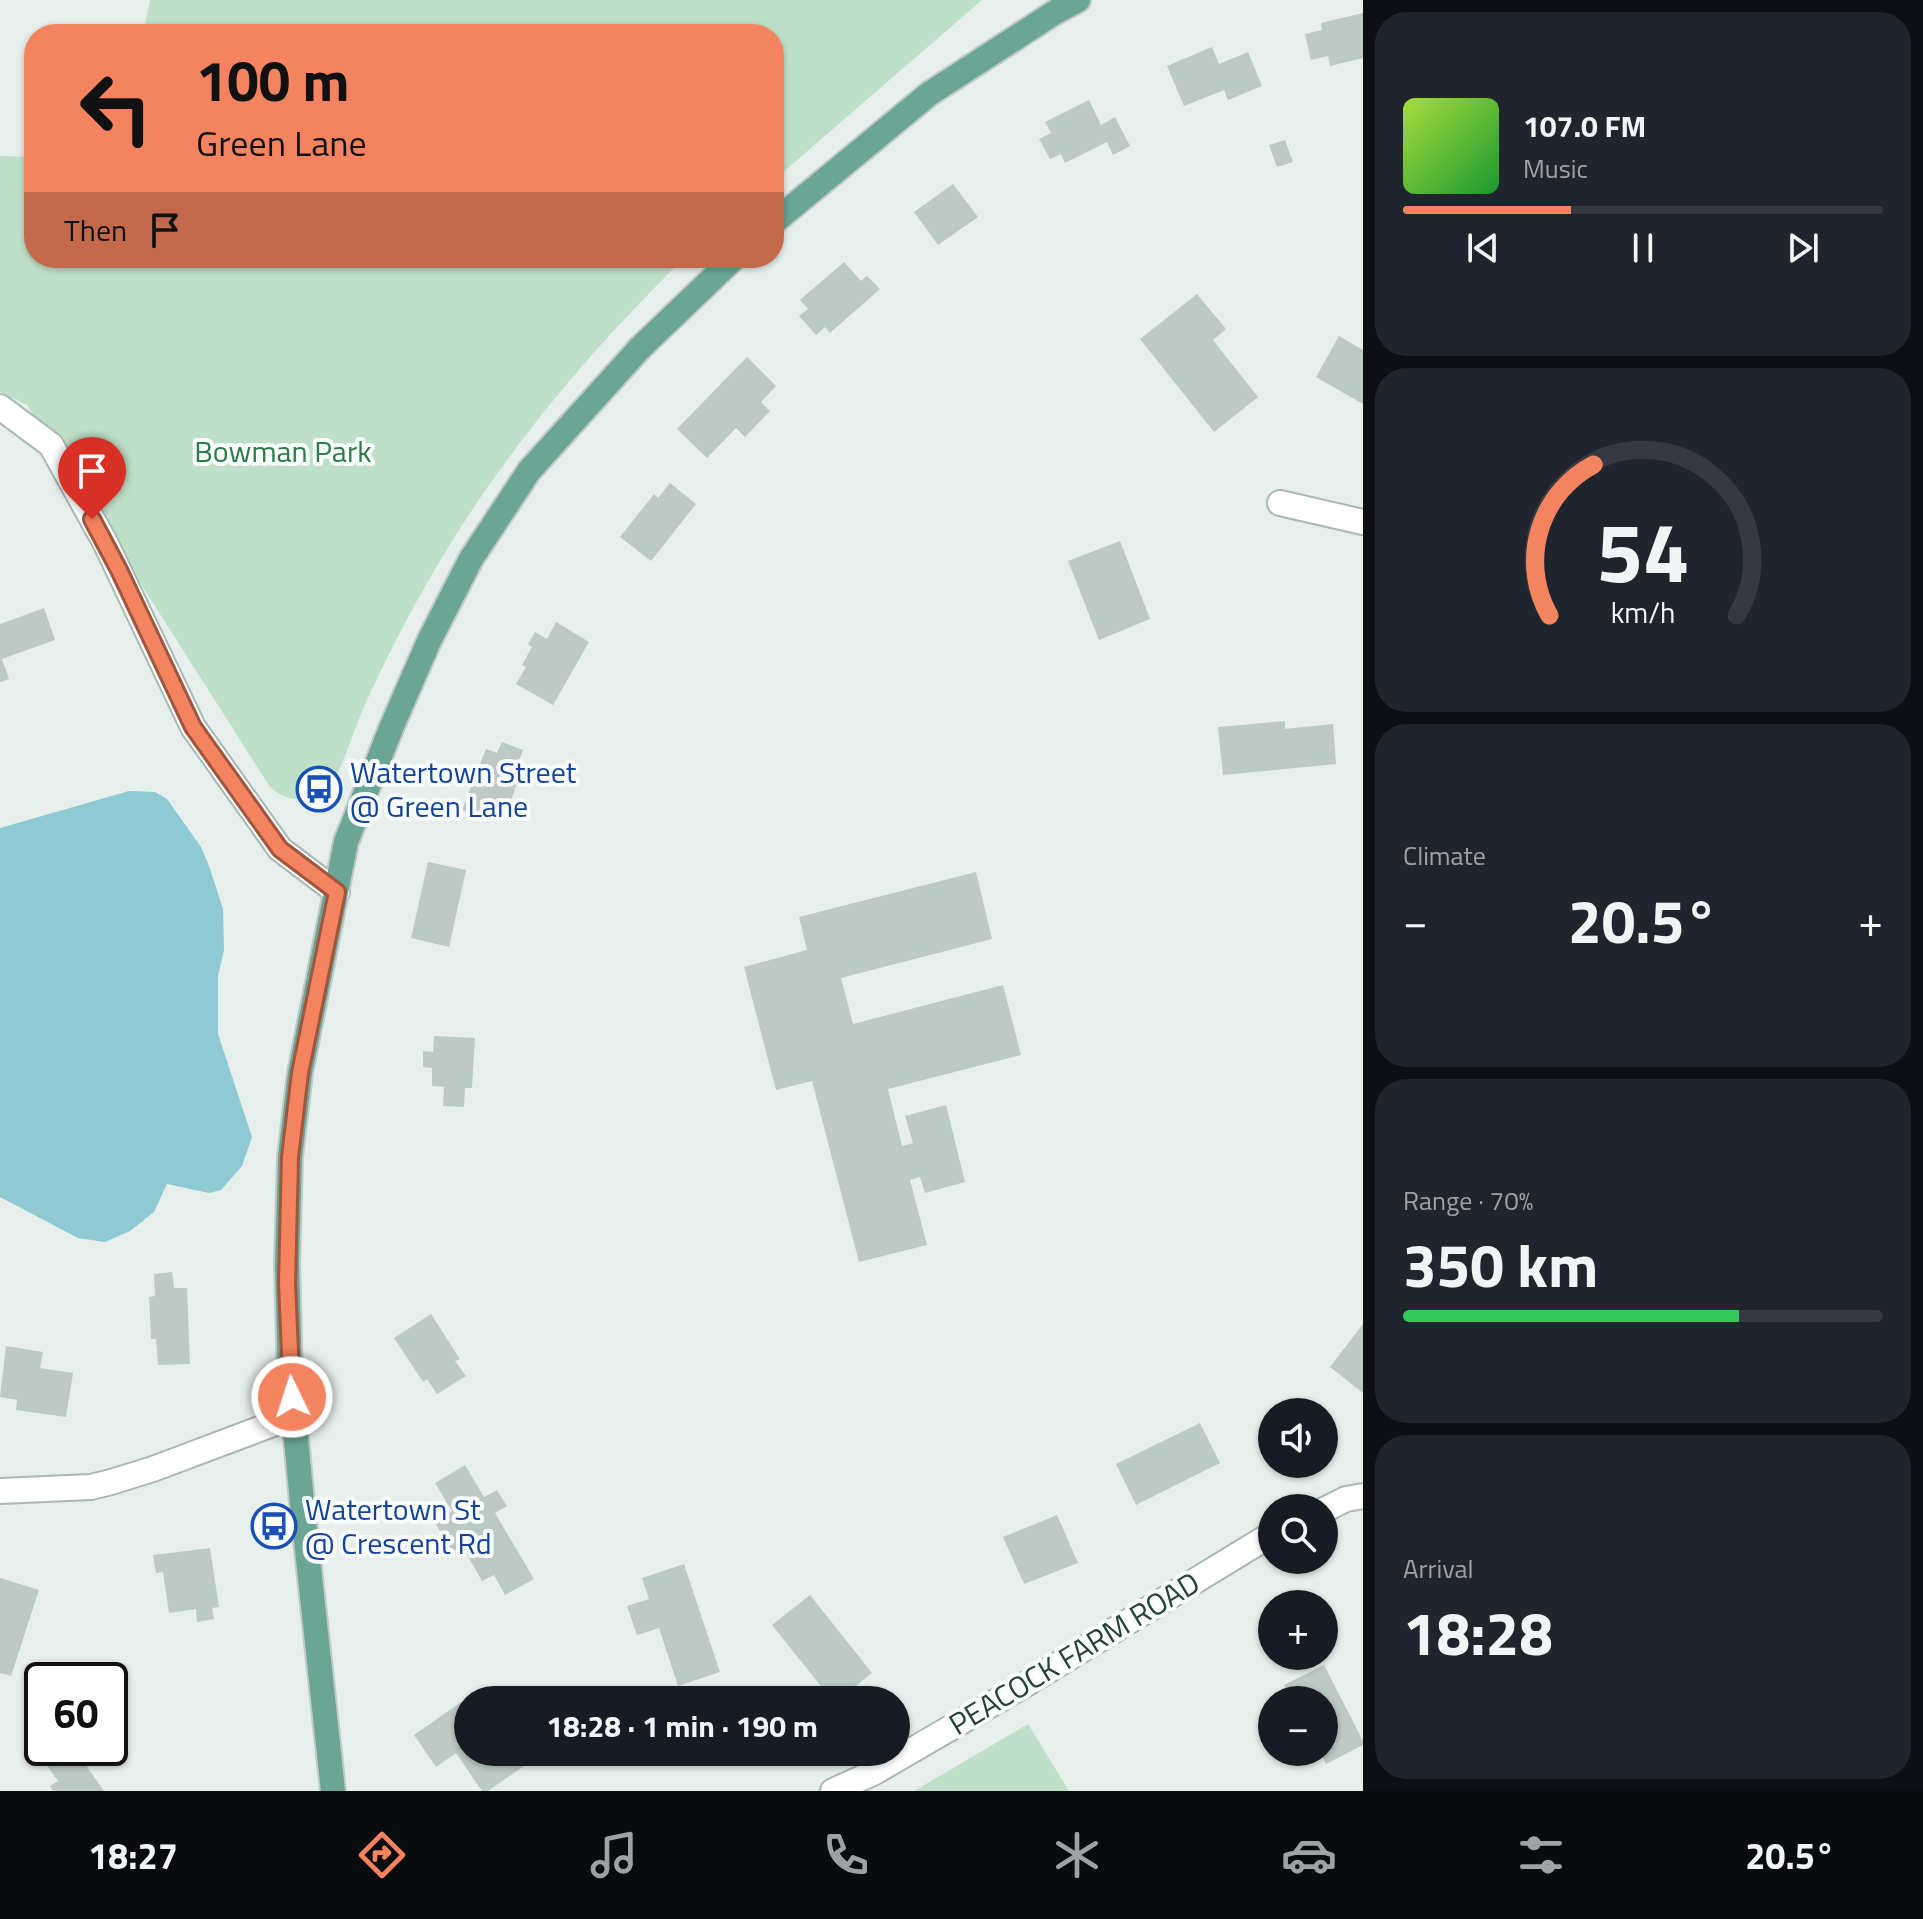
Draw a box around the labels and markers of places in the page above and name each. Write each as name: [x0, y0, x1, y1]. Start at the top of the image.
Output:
pin: [58, 437, 126, 519]
place label: Watertown Street @ Green Lane: [350, 749, 577, 829]
bus stop icon: Watertown Street @ Green Lane: [295, 765, 343, 813]
place label: Watertown St @ Crescent Rd: [305, 1486, 492, 1566]
bus stop icon: Watertown St @ Crescent Rd: [250, 1502, 298, 1550]

